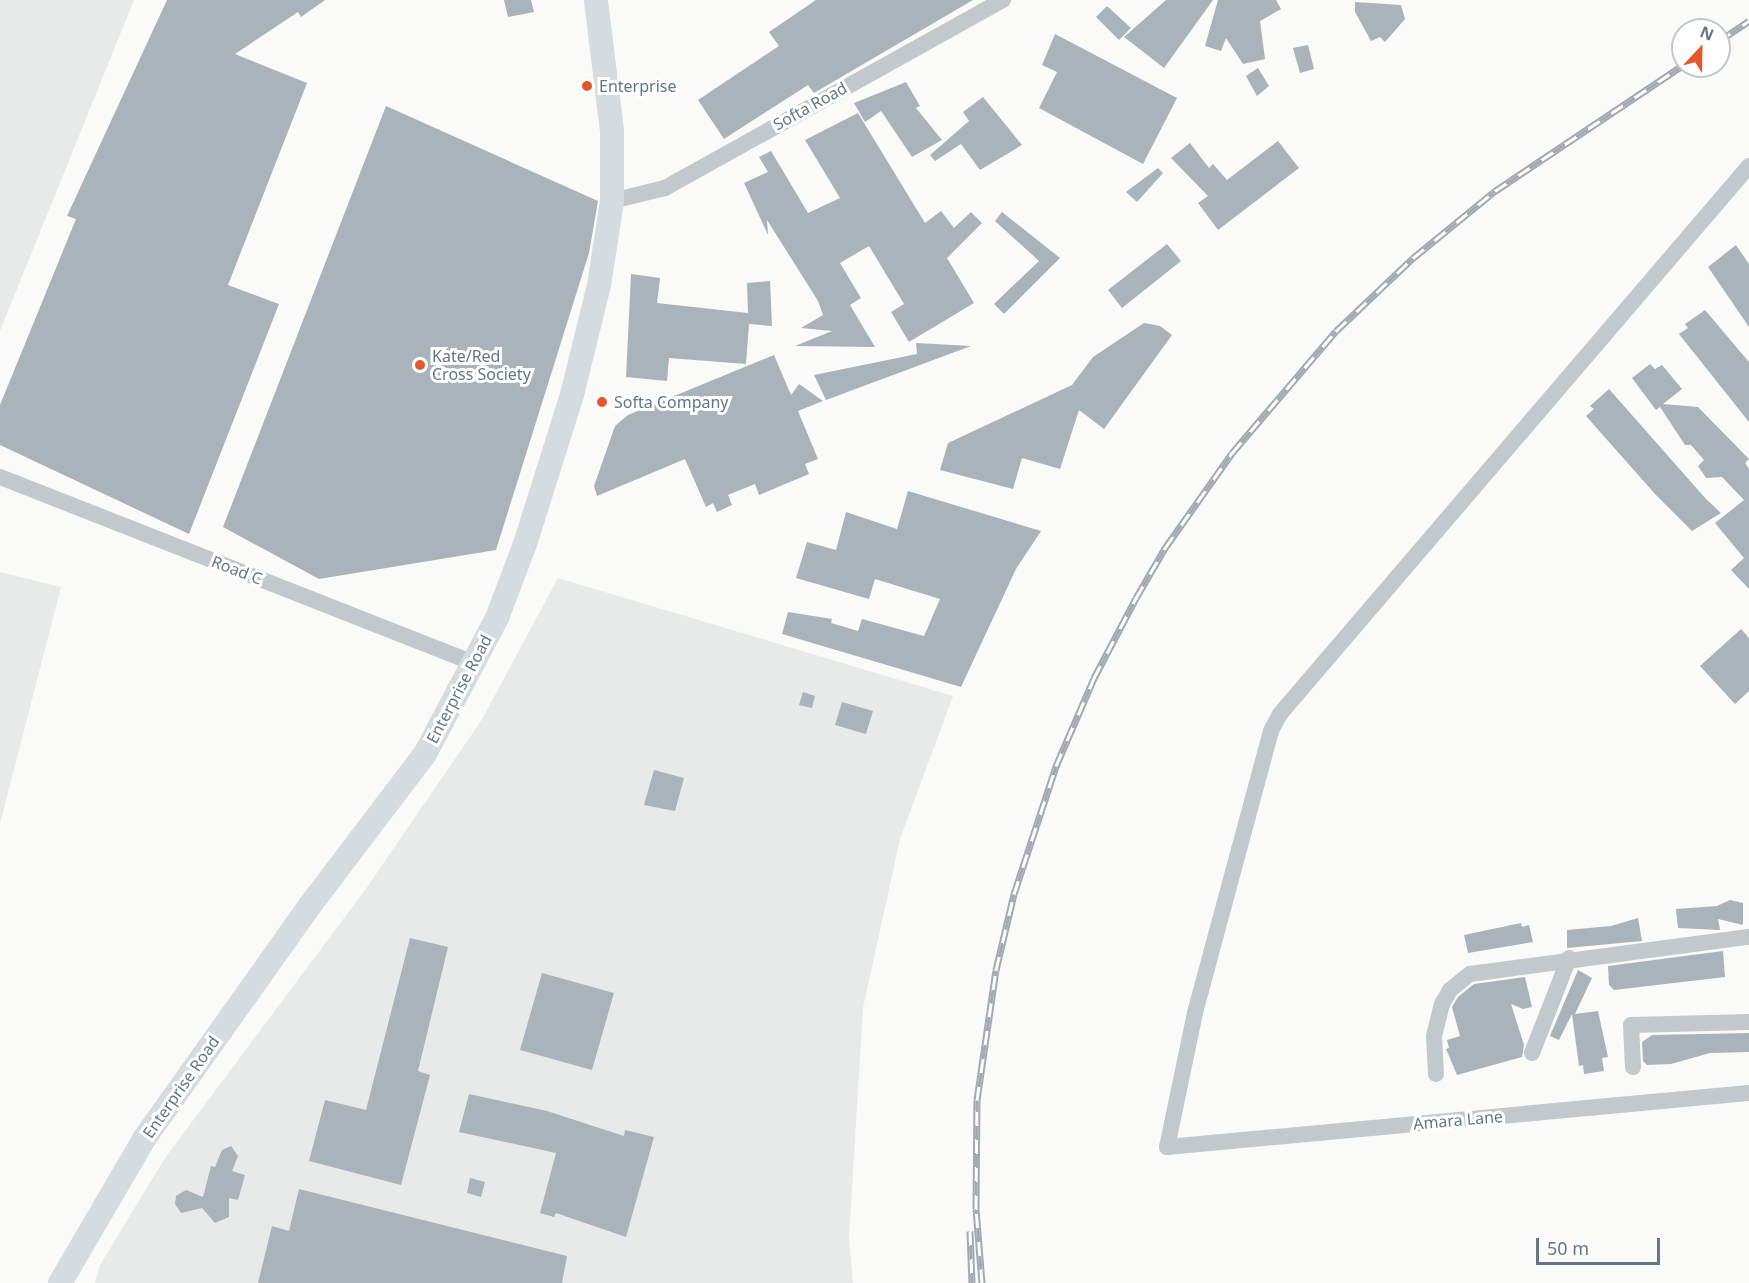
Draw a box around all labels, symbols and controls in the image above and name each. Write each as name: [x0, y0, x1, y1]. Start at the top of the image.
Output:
north arrow: [1671, 18, 1731, 78]
text: N: [1697, 21, 1717, 46]
place label: Enterprise: [599, 76, 676, 96]
street label: Softa Road: [770, 78, 850, 134]
marker: Enterprise: [580, 79, 594, 93]
place label: Kate/Red Cross Society: [432, 346, 531, 384]
marker: Kate/Red Cross Society: [413, 358, 427, 372]
place label: Softa Company: [614, 392, 728, 412]
marker: Softa Company: [595, 395, 609, 409]
street label: Road C: [209, 552, 265, 588]
street label: Enterprise Road: [422, 631, 496, 747]
street label: Enterprise Road: [139, 1032, 223, 1142]
street label: Amara Lane: [1412, 1107, 1504, 1133]
scale bar: [1539, 1226, 1664, 1264]
text: 50 m: [1547, 1236, 1589, 1260]

